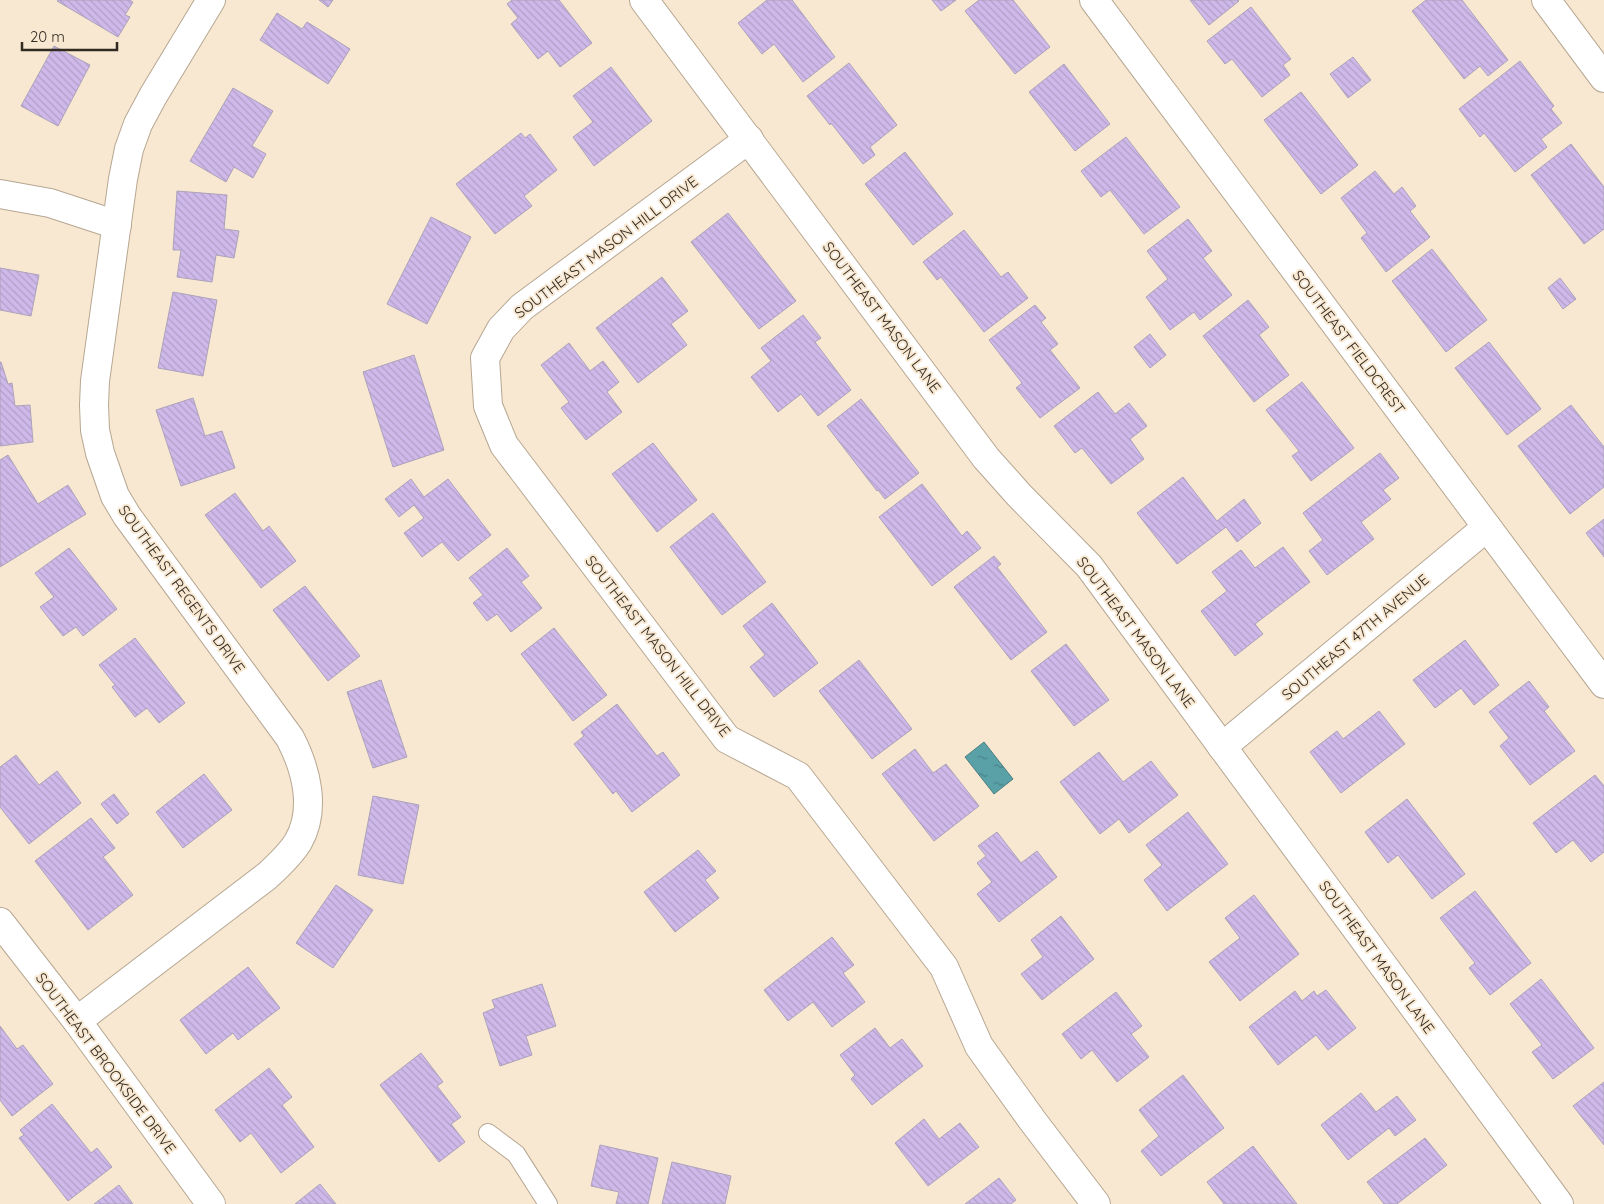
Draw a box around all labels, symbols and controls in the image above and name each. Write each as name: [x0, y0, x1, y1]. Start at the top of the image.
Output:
scale bar: [22, 20, 118, 52]
text: 20 m: [30, 27, 65, 46]
street label: SOUTHEAST MASON HILL DRIVE: [510, 172, 702, 322]
street label: SOUTHEAST MASON LANE: [819, 238, 945, 396]
street label: SOUTHEAST FIELDCREST: [1289, 266, 1409, 418]
street label: SOUTHEAST REGENTS DRIVE: [115, 501, 249, 677]
street label: SOUTHEAST MASON HILL DRIVE: [581, 551, 735, 741]
street label: SOUTHEAST MASON LANE: [1073, 553, 1199, 711]
street label: SOUTHEAST 47TH AVENUE: [1278, 570, 1432, 704]
street label: SOUTHEAST MASON LANE: [1315, 877, 1439, 1037]
street label: SOUTHEAST BROOKSIDE DRIVE: [32, 969, 180, 1157]

